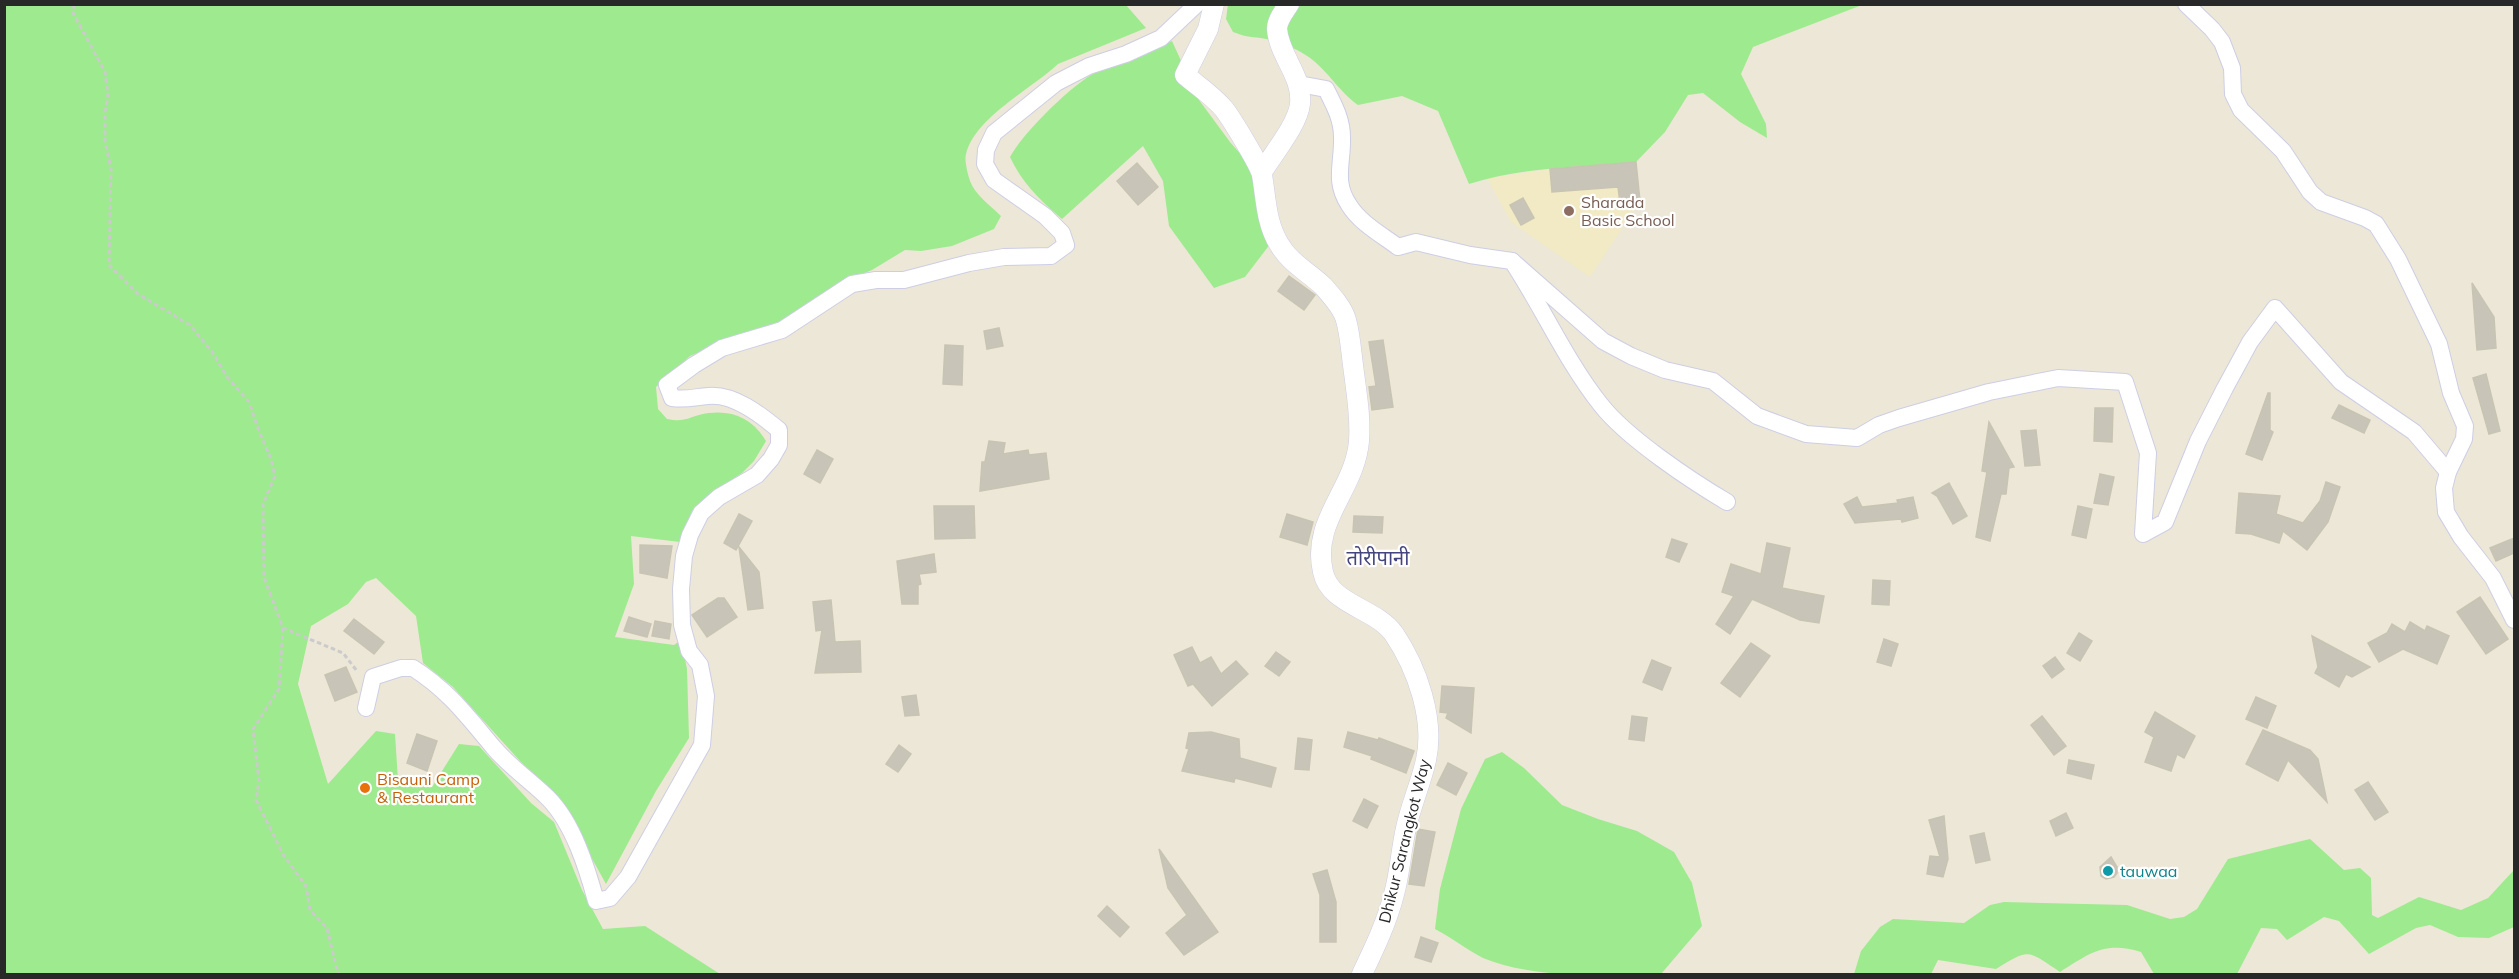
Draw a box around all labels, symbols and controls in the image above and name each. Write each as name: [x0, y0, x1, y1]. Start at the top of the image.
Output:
place label: Sharada Basic School: [1581, 192, 1675, 230]
marker: Sharada Basic School: [1562, 204, 1576, 218]
district label: तोरीपानी: [1347, 545, 1410, 570]
street label: Dhikur Sarangkot Way: [1374, 756, 1434, 925]
place label: Bisauni Camp & Restaurant: [377, 769, 480, 807]
marker: Bisauni Camp & Restaurant: [358, 781, 372, 795]
place label: tauwaa: [2120, 861, 2177, 881]
marker: tauwaa: [2101, 864, 2115, 878]

